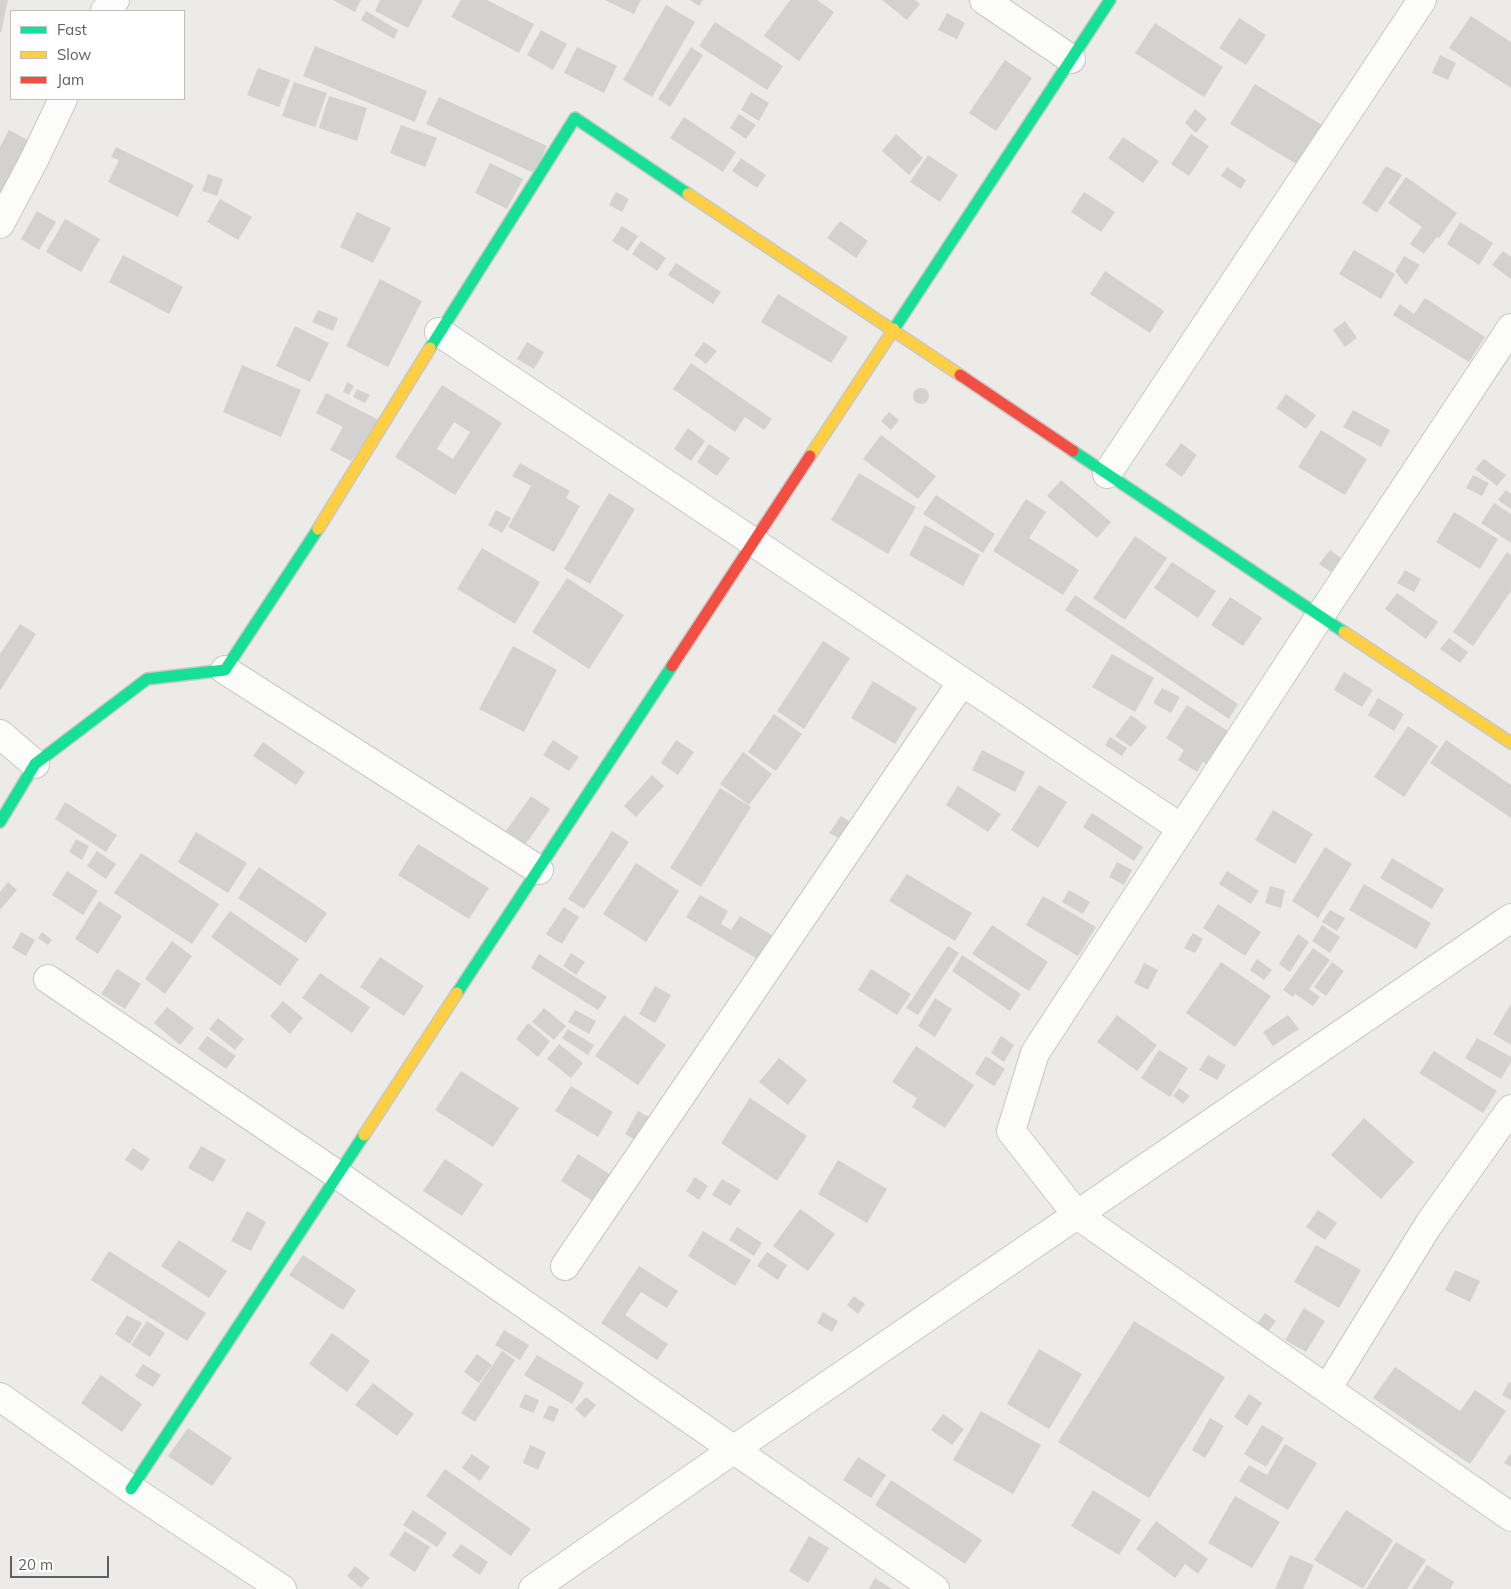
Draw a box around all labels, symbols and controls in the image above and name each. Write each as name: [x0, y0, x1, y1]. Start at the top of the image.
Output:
legend: [10, 10, 185, 100]
text: Fast: [57, 20, 87, 39]
text: Slow: [57, 45, 91, 64]
text: Jam: [57, 70, 84, 89]
scale bar: [12, 1546, 111, 1578]
text: 20 m: [18, 1555, 53, 1574]

